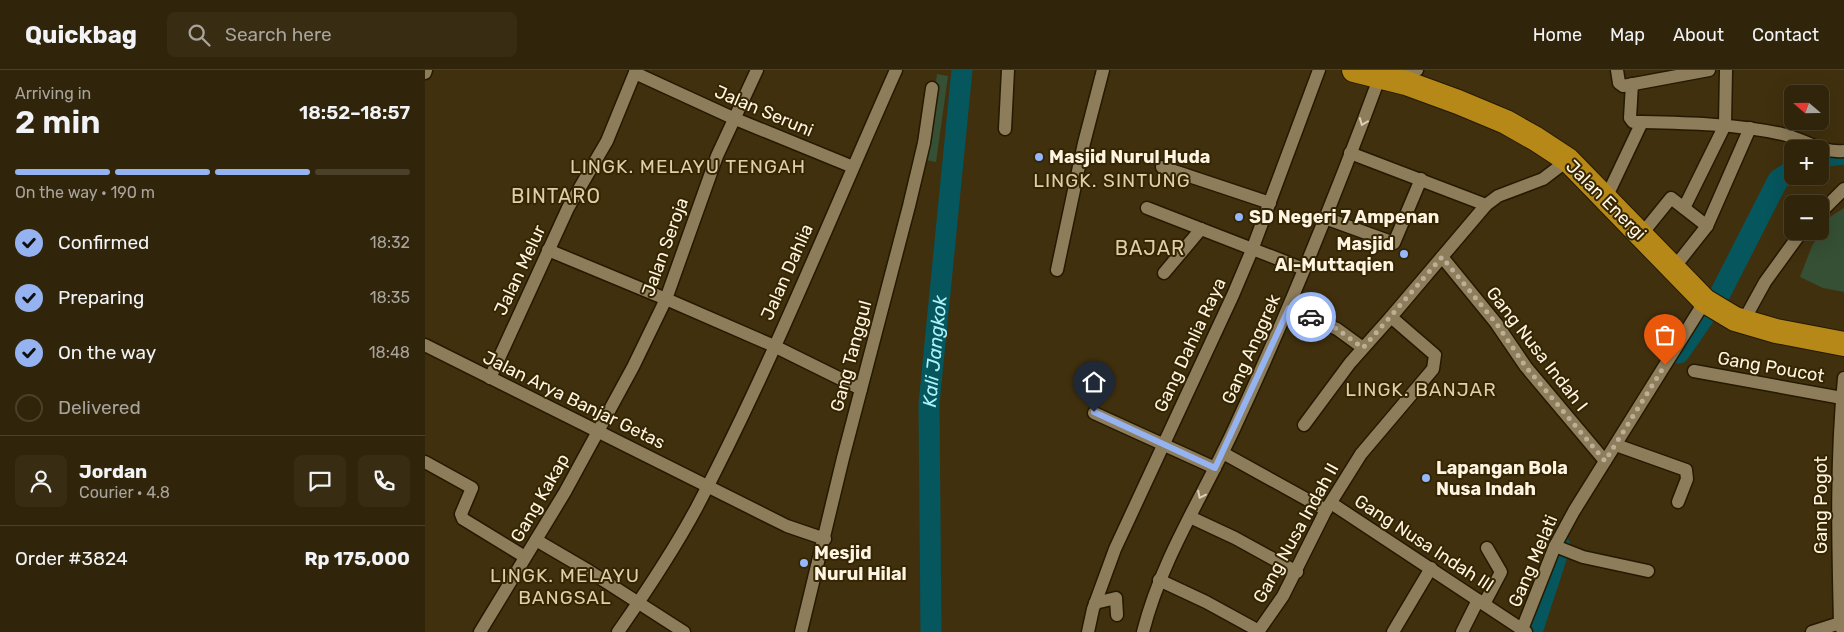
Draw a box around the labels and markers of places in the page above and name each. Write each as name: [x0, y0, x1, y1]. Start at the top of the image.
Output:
place label: Masjid Nurul Huda: [1049, 146, 1210, 168]
marker: Masjid Nurul Huda: [1033, 151, 1045, 163]
place label: SD Negeri 7 Ampenan: [1249, 206, 1439, 228]
marker: SD Negeri 7 Ampenan: [1233, 211, 1245, 223]
place label: Masjid Al-Muttaqien: [1275, 233, 1394, 276]
marker: Masjid Al-Muttaqien: [1398, 248, 1410, 260]
pin: [1644, 314, 1686, 365]
pin: [1073, 361, 1115, 412]
place label: Lapangan Bola Nusa Indah: [1436, 457, 1568, 500]
marker: Lapangan Bola Nusa Indah: [1420, 472, 1432, 484]
place label: Mesjid Nurul Hilal: [814, 542, 907, 585]
marker: Mesjid Nurul Hilal: [798, 557, 810, 569]

